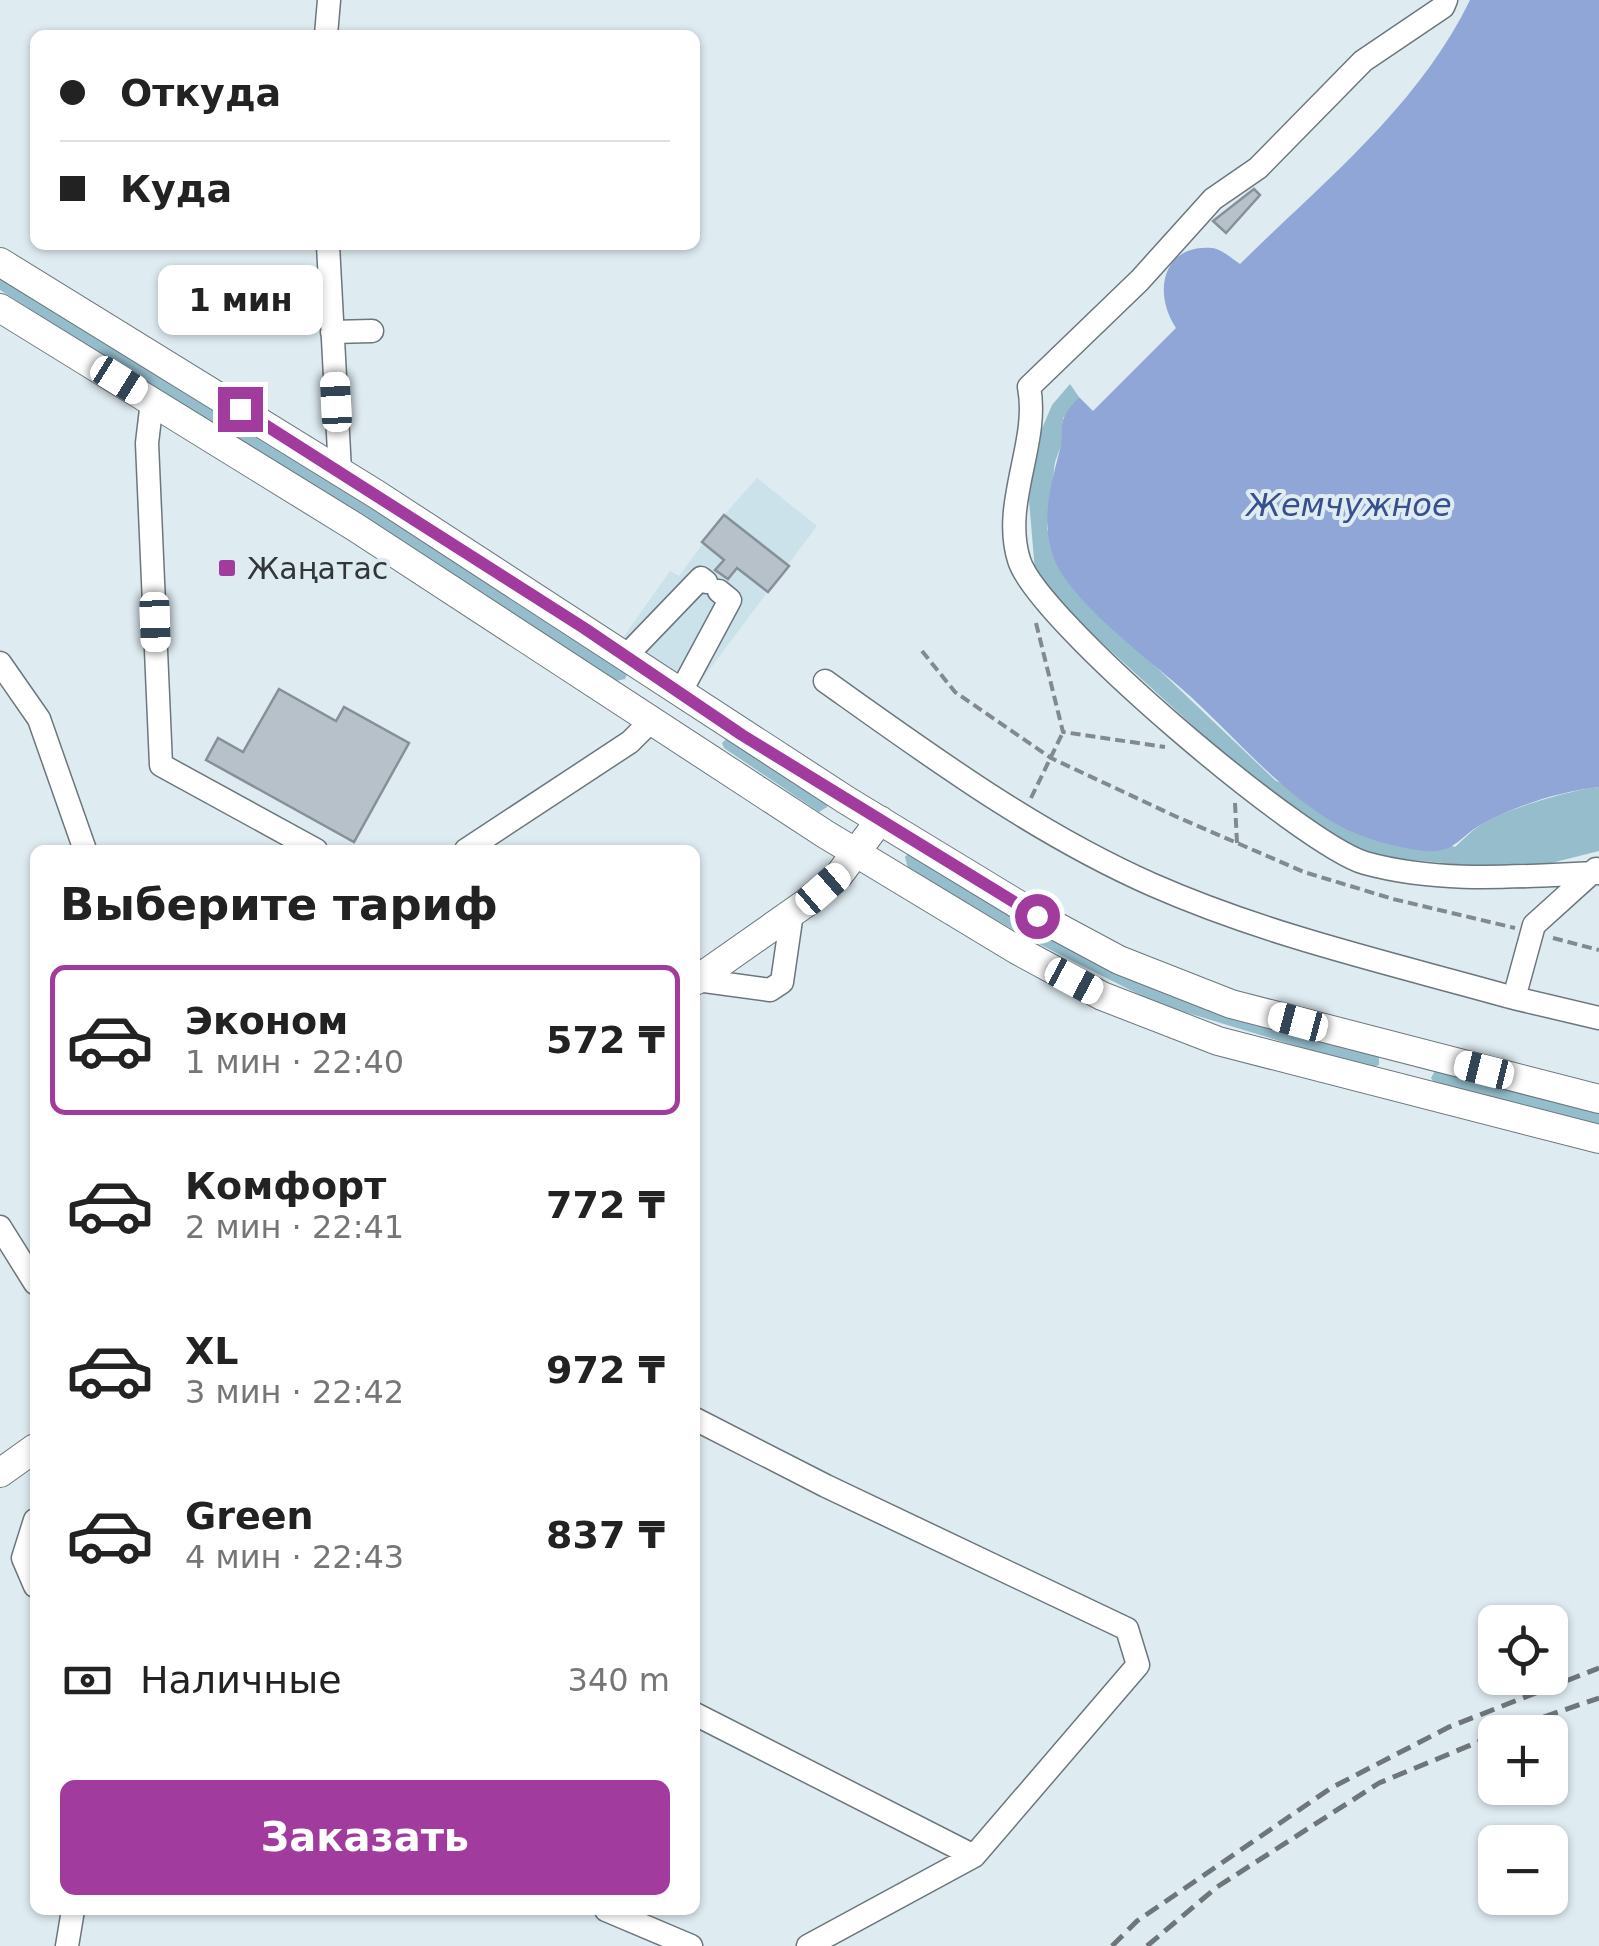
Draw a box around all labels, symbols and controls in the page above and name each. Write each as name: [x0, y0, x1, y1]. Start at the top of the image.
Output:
text: Откуда: [120, 71, 281, 115]
text: Куда: [120, 167, 232, 211]
callout: 1 мин: [158, 264, 322, 334]
text: 1 мин: [188, 281, 293, 319]
car: [86, 351, 152, 409]
car: [319, 371, 353, 433]
route end: [218, 387, 263, 432]
water label: Жемчужное: [1244, 486, 1452, 524]
place label: Жаңатас: [247, 551, 388, 586]
marker: Жаңатас: [216, 557, 238, 579]
car: [139, 591, 171, 653]
car: [791, 858, 855, 920]
text: Выберите тариф: [60, 878, 498, 931]
route start: [1015, 894, 1060, 939]
car: [1040, 954, 1108, 1008]
icon: car: [65, 995, 155, 1085]
text: Эконом: [185, 999, 348, 1043]
car: [1265, 1000, 1331, 1044]
text: 572 ₸: [546, 1018, 665, 1062]
text: 1 мин · 22:40: [185, 1043, 404, 1081]
car: [1451, 1048, 1517, 1092]
icon: car: [65, 1160, 155, 1250]
text: Комфорт: [185, 1164, 386, 1208]
text: 772 ₸: [546, 1183, 665, 1227]
text: 2 мин · 22:41: [185, 1208, 404, 1246]
icon: car: [65, 1325, 155, 1415]
text: XL: [185, 1329, 239, 1373]
text: 972 ₸: [546, 1348, 665, 1392]
text: 3 мин · 22:42: [185, 1373, 404, 1411]
icon: car: [65, 1490, 155, 1580]
text: Green: [185, 1494, 314, 1538]
text: 837 ₸: [546, 1513, 665, 1557]
text: 4 мин · 22:43: [185, 1538, 404, 1576]
map controls: [1478, 1605, 1568, 1915]
button: locate: [1478, 1605, 1568, 1695]
icon: cash: [60, 1653, 115, 1708]
text: Наличные: [140, 1658, 342, 1702]
text: 340 m: [568, 1661, 670, 1699]
button: +: [1478, 1715, 1568, 1805]
button: Заказать: [60, 1780, 670, 1895]
button: −: [1478, 1825, 1568, 1915]

